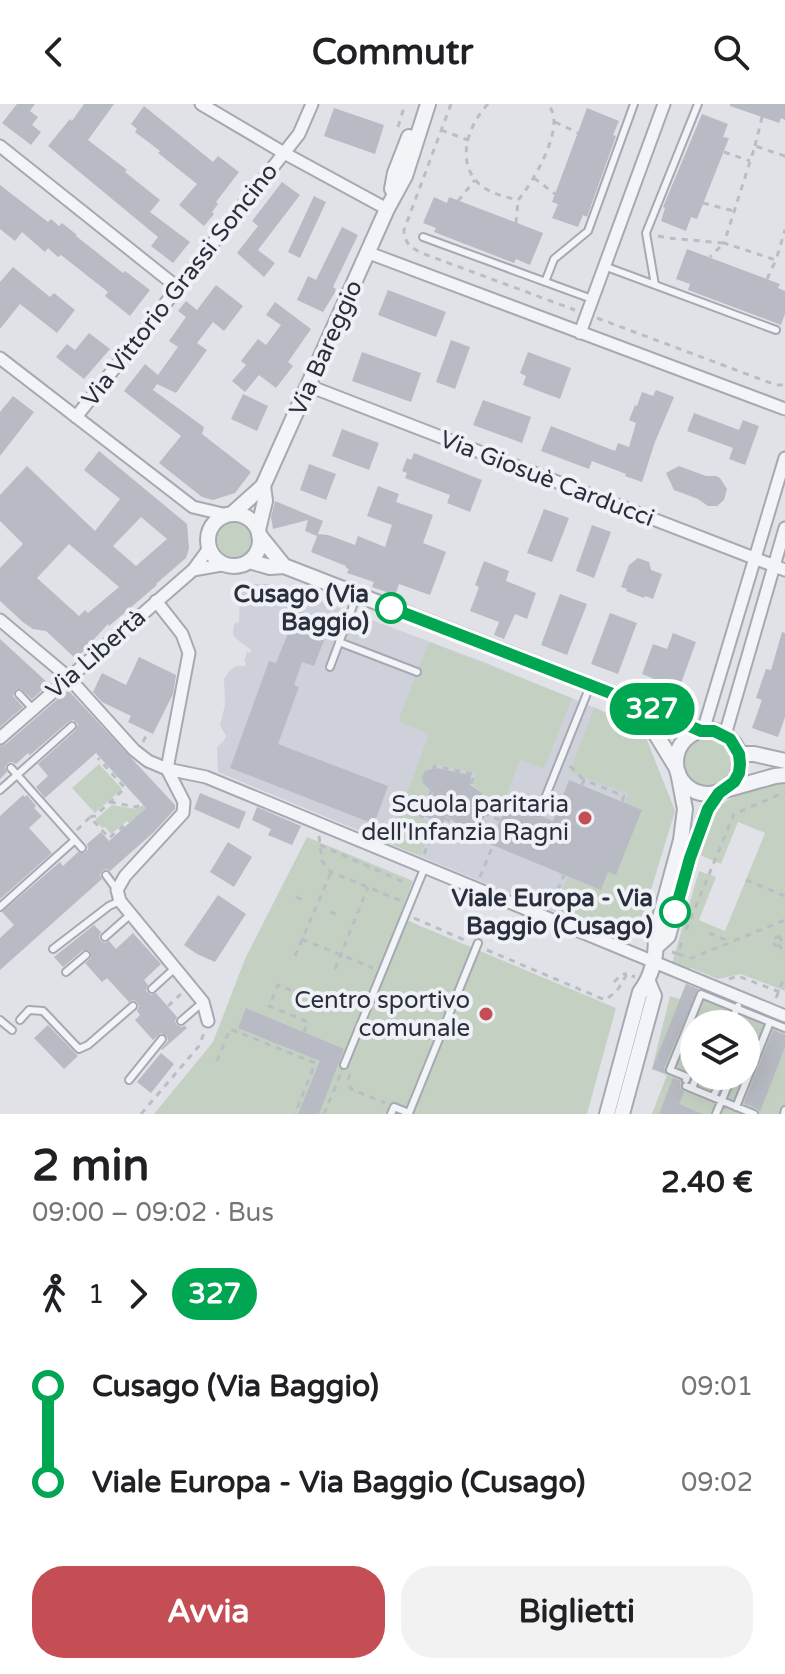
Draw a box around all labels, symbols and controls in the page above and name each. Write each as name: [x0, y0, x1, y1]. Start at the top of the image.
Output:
icon: back: [32, 30, 76, 74]
icon: search: [709, 30, 753, 74]
text: Commutr: [312, 31, 473, 74]
street label: Via Vittorio Grassi Soncino: [76, 157, 284, 413]
street label: Via Bareggio: [283, 276, 369, 420]
street label: Via Giosuè Carducci: [436, 425, 658, 533]
place label: Cusago (Via Baggio): [234, 580, 369, 637]
marker: Cusago (Via Baggio): [376, 593, 406, 623]
street label: Via Libertà: [40, 603, 152, 705]
line badge: 327: [606, 683, 698, 735]
text: 327: [626, 692, 678, 726]
place label: Scuola paritaria dell'Infanzia Ragni: [361, 790, 569, 847]
marker: Scuola paritaria dell'Infanzia Ragni: [576, 809, 594, 827]
place label: Viale Europa - Via Baggio (Cusago): [451, 884, 653, 941]
marker: Viale Europa - Via Baggio (Cusago): [660, 897, 690, 927]
place label: Centro sportivo comunale: [294, 986, 470, 1043]
marker: Centro sportivo comunale: [477, 1005, 495, 1023]
map controls: [680, 1010, 760, 1090]
button: layers: [680, 1010, 760, 1090]
text: 2 min: [32, 1140, 149, 1193]
text: 2.40 €: [661, 1164, 753, 1201]
text: 09:00 – 09:02 · Bus: [32, 1197, 274, 1228]
icon: walk: [32, 1272, 76, 1316]
icon: forward: [116, 1272, 160, 1316]
text: 327: [188, 1277, 241, 1311]
text: 1: [88, 1279, 104, 1310]
text: Cusago (Via Baggio): [92, 1368, 379, 1405]
text: 09:01: [681, 1371, 753, 1402]
text: Viale Europa - Via Baggio (Cusago): [92, 1464, 585, 1501]
text: 09:02: [681, 1467, 753, 1498]
button: Avvia: [32, 1566, 385, 1658]
button: Biglietti: [401, 1566, 753, 1658]

